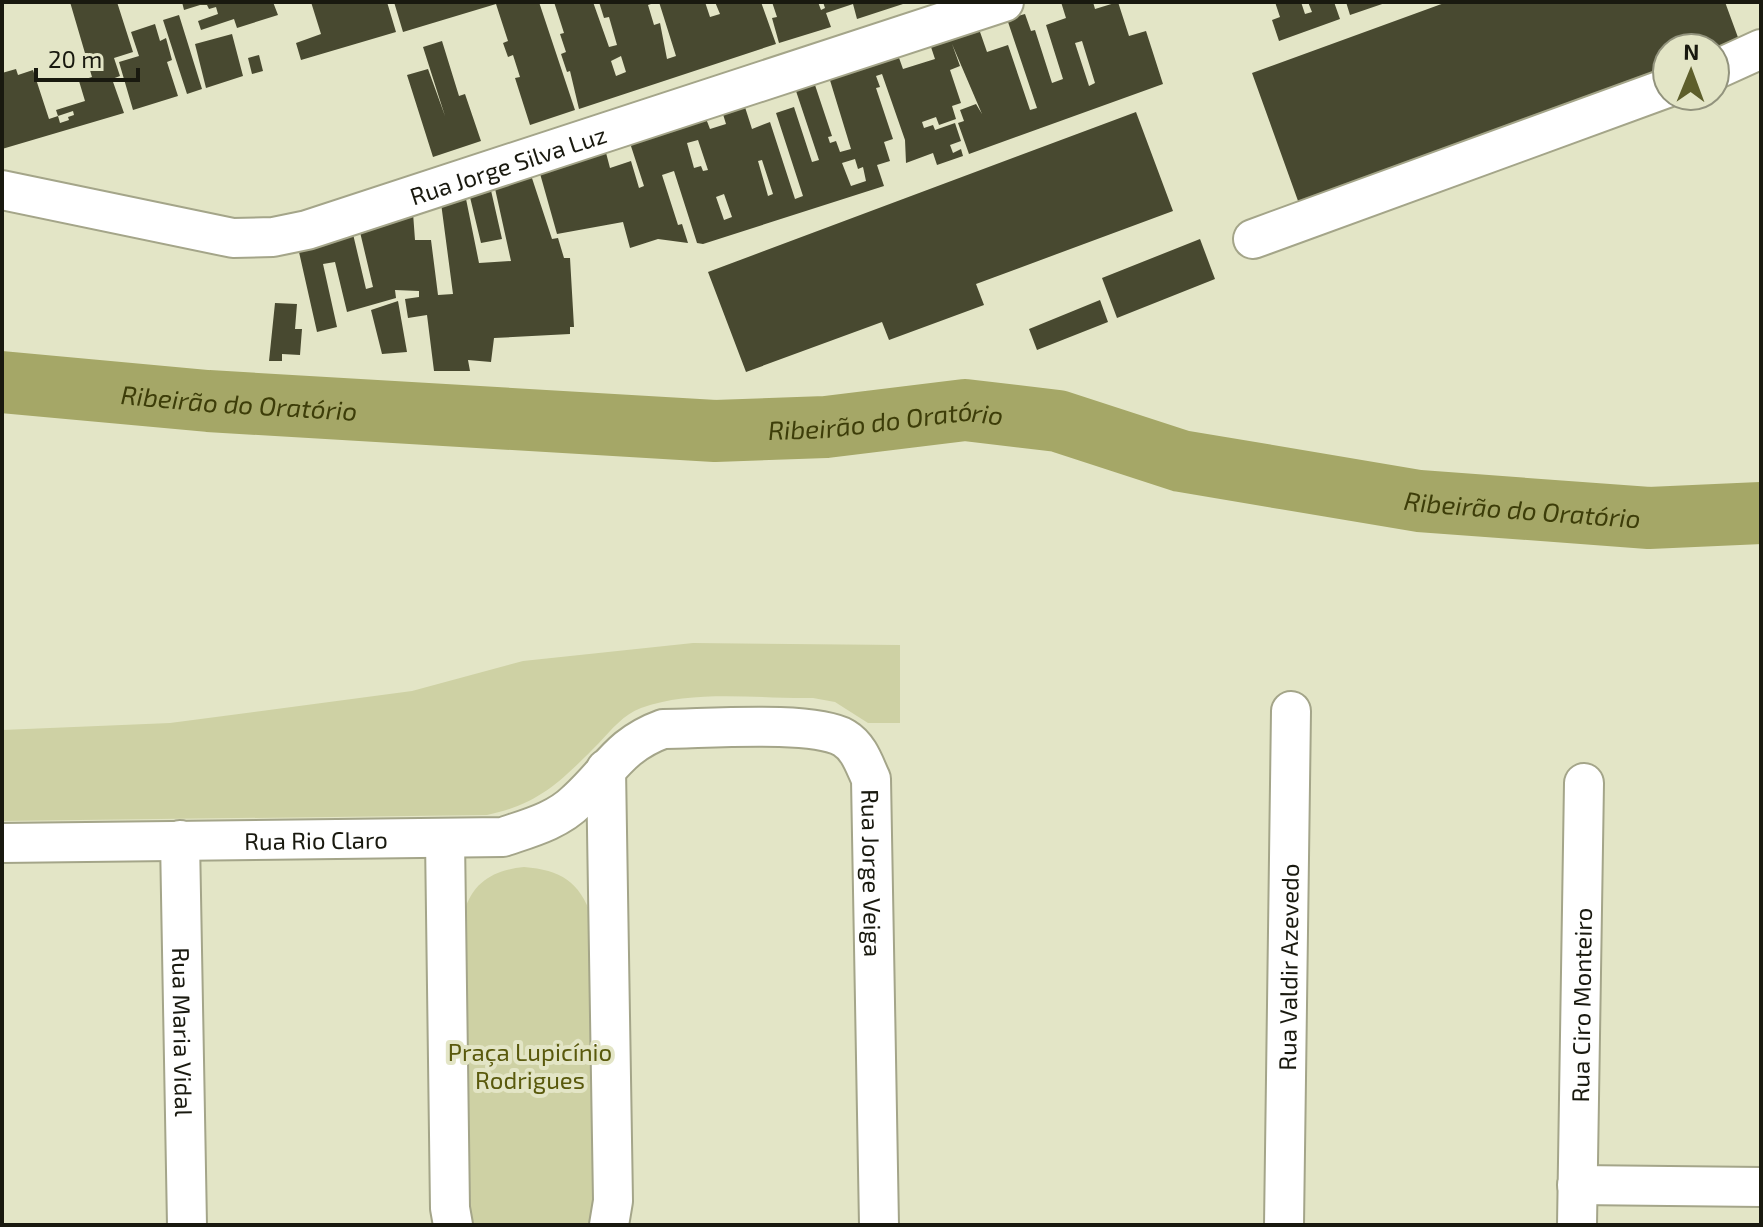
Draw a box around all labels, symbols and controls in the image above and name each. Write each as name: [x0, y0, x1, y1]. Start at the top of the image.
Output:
scale bar: [36, 32, 138, 82]
north arrow: [1651, 32, 1731, 112]
text: N: [1683, 38, 1700, 64]
text: 20 m: [48, 44, 102, 73]
street label: Rua Jorge Silva Luz: [406, 119, 610, 210]
water label: Ribeirão do Oratório: [120, 378, 358, 425]
water label: Ribeirão do Oratório: [767, 394, 1005, 445]
water label: Ribeirão do Oratório: [1402, 483, 1642, 533]
street label: Rua Jorge Veiga: [857, 789, 889, 957]
street label: Rua Rio Claro: [244, 824, 388, 855]
street label: Rua Valdir Azevedo: [1272, 863, 1303, 1071]
street label: Rua Ciro Monteiro: [1564, 907, 1597, 1103]
street label: Rua Maria Vidal: [167, 947, 200, 1117]
park label: Praça Lupicínio Rodrigues: [448, 1037, 612, 1094]

